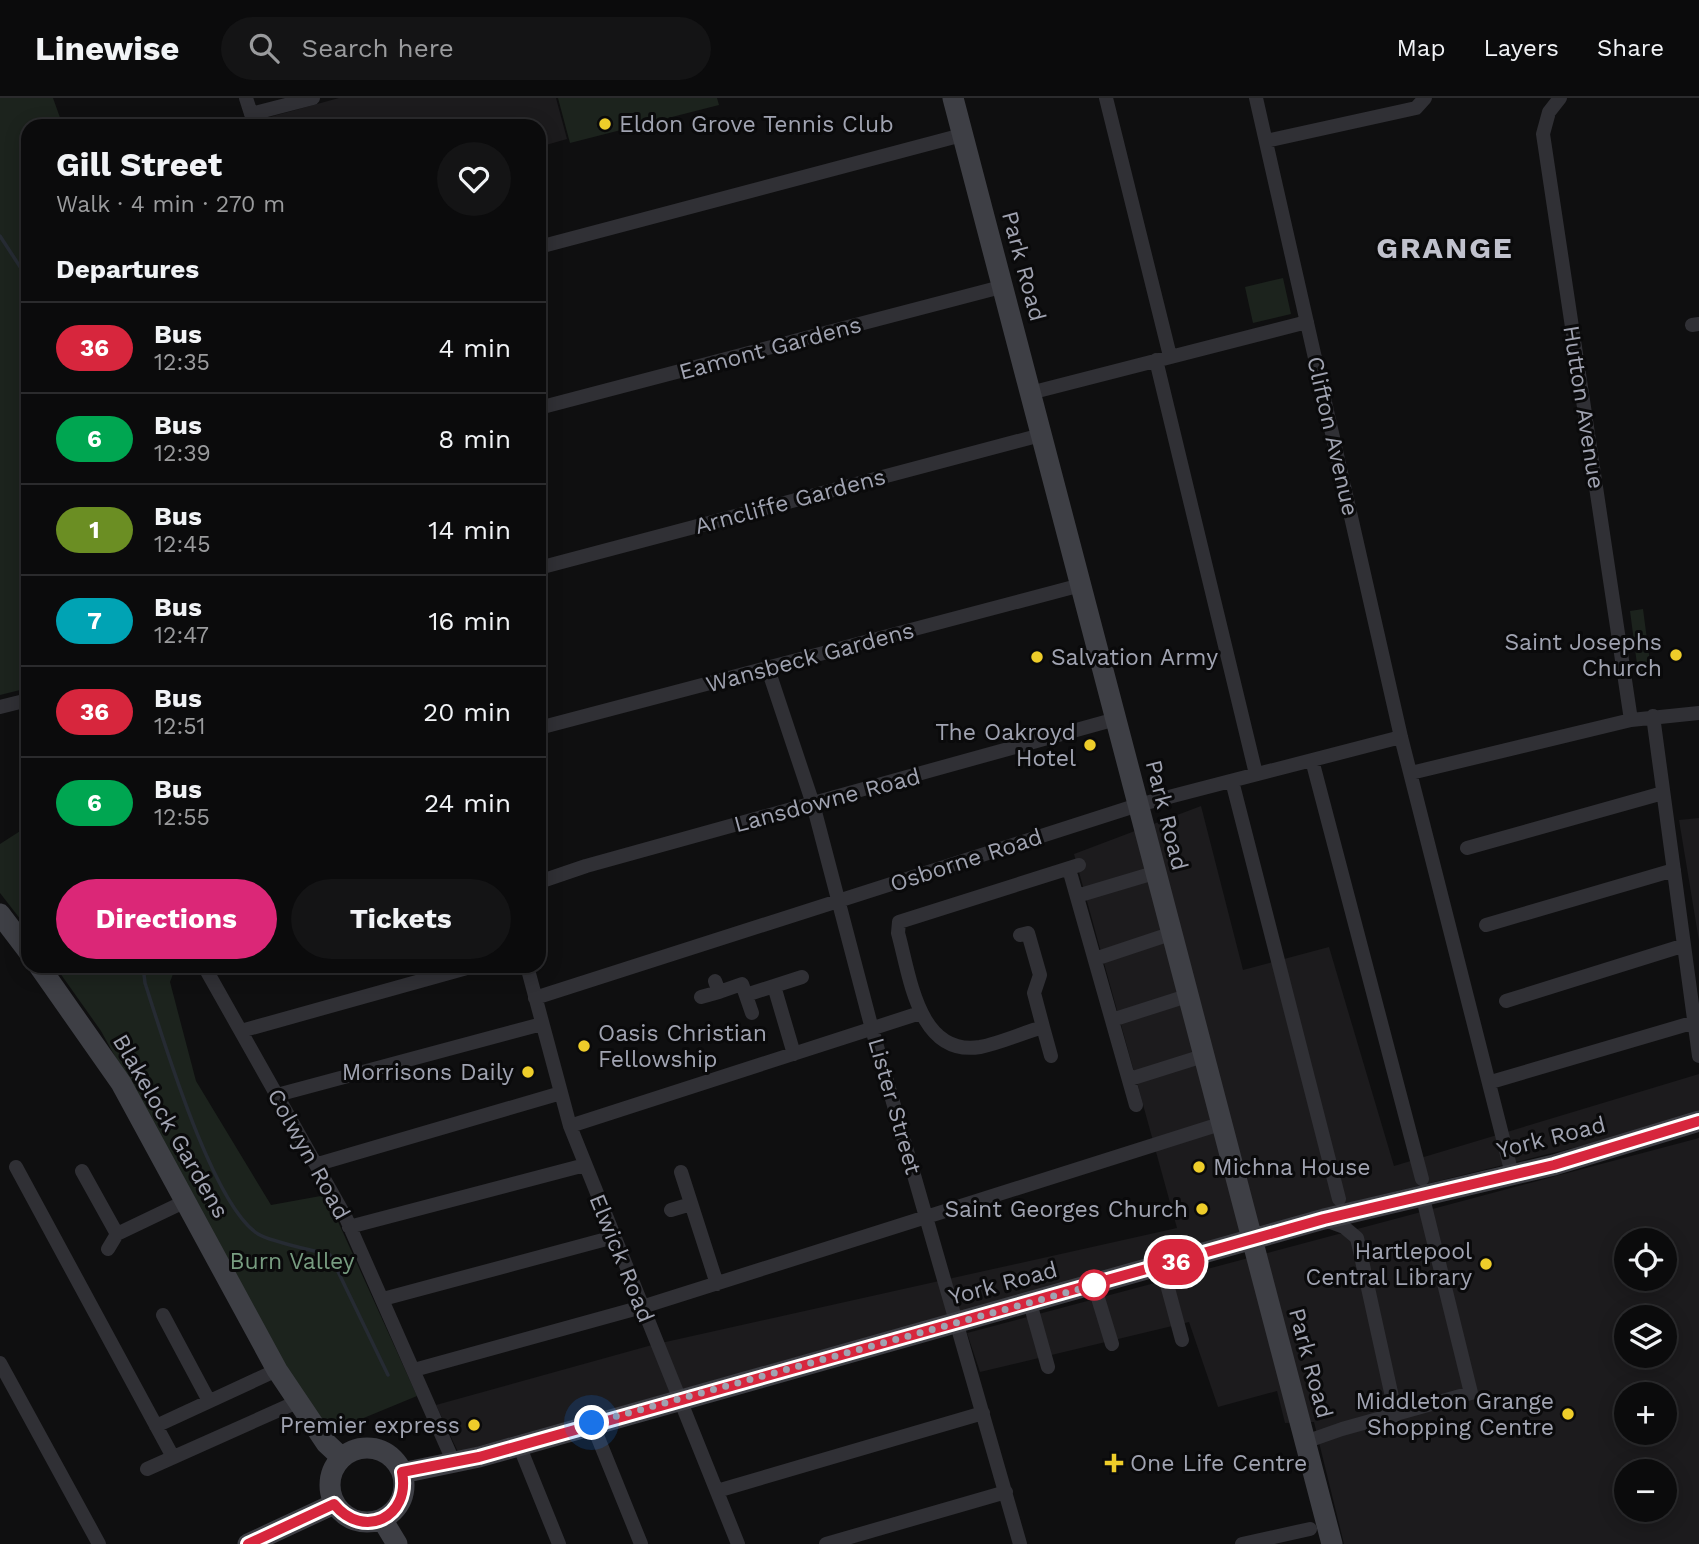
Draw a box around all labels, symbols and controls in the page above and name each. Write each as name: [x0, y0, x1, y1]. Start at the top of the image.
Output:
search box: [221, 17, 711, 80]
text: Linewise: [35, 29, 179, 68]
icon: search: [245, 29, 283, 67]
text: Search here: [301, 33, 454, 63]
text: Map: [1397, 34, 1445, 62]
text: Layers: [1483, 34, 1559, 62]
text: Share: [1597, 34, 1664, 62]
place label: Eldon Grove Tennis Club: [619, 111, 894, 138]
marker: Eldon Grove Tennis Club: [597, 116, 613, 132]
button: heart: [437, 142, 511, 216]
text: Gill Street: [56, 145, 222, 184]
text: Walk · 4 min · 270 m: [56, 191, 285, 218]
street label: Park Road: [996, 208, 1051, 324]
district label: GRANGE: [1376, 230, 1514, 265]
text: Departures: [56, 254, 199, 284]
street label: Eamont Gardens: [676, 311, 864, 386]
text: Bus: [154, 319, 202, 349]
street label: Hutton Avenue: [1557, 323, 1610, 491]
text: 4 min: [438, 333, 511, 363]
text: 36: [80, 334, 109, 362]
text: 12:35: [154, 349, 210, 376]
street label: Clifton Avenue: [1301, 354, 1364, 518]
text: Bus: [154, 410, 202, 440]
text: 8 min: [438, 424, 511, 454]
text: 6: [87, 425, 102, 453]
text: 12:39: [154, 440, 211, 467]
street label: Arncliffe Gardens: [692, 463, 889, 540]
text: Bus: [154, 501, 202, 531]
text: 14 min: [428, 515, 511, 545]
text: 1: [89, 516, 100, 544]
text: 12:45: [154, 531, 211, 558]
text: Bus: [154, 592, 202, 622]
text: 16 min: [428, 606, 511, 636]
text: 7: [87, 607, 102, 635]
street label: Wansbeck Gardens: [703, 617, 917, 698]
text: 12:47: [154, 622, 209, 649]
place label: Saint Josephs Church: [1505, 629, 1662, 682]
place label: Salvation Army: [1051, 644, 1218, 671]
marker: Saint Josephs Church: [1668, 647, 1684, 663]
marker: Salvation Army: [1029, 649, 1045, 665]
text: Bus: [154, 683, 202, 713]
text: 20 min: [423, 697, 511, 727]
text: 36: [80, 698, 109, 726]
text: 12:51: [154, 713, 206, 740]
place label: The Oakroyd Hotel: [935, 719, 1076, 772]
marker: The Oakroyd Hotel: [1082, 737, 1098, 753]
street label: Park Road: [1140, 757, 1193, 873]
street label: Lansdowne Road: [731, 763, 923, 838]
text: Bus: [154, 774, 202, 804]
text: 24 min: [424, 788, 511, 818]
text: 6: [87, 789, 102, 817]
text: 12:55: [154, 804, 210, 831]
street label: Osborne Road: [887, 823, 1046, 898]
button: Directions: [56, 879, 277, 959]
button: Tickets: [291, 879, 511, 959]
place label: Oasis Christian Fellowship: [598, 1020, 767, 1073]
street label: Blakelock Gardens: [107, 1030, 234, 1223]
street label: Lister Street: [862, 1035, 927, 1178]
marker: Oasis Christian Fellowship: [576, 1038, 592, 1054]
place label: Morrisons Daily: [342, 1059, 514, 1086]
marker: Morrisons Daily: [520, 1064, 536, 1080]
street label: Colwyn Road: [261, 1084, 356, 1224]
street label: York Road: [1494, 1111, 1608, 1164]
place label: Michna House: [1213, 1154, 1371, 1181]
marker: Michna House: [1191, 1159, 1207, 1175]
street label: Elwick Road: [584, 1190, 660, 1326]
place label: Saint Georges Church: [944, 1196, 1188, 1223]
marker: Saint Georges Church: [1194, 1201, 1210, 1217]
map controls: [1614, 1228, 1677, 1522]
button: locate: [1614, 1228, 1677, 1291]
place label: Hartlepool Central Library: [1305, 1238, 1472, 1291]
line badge: 36: [1144, 1239, 1208, 1285]
park label: Burn Valley: [229, 1248, 355, 1275]
text: 36: [1161, 1248, 1191, 1276]
street label: York Road: [946, 1256, 1060, 1311]
marker: Hartlepool Central Library: [1478, 1256, 1494, 1272]
unlabelled marker: [1079, 1270, 1109, 1300]
street label: Park Road: [1283, 1305, 1338, 1421]
button: layers: [1614, 1305, 1677, 1368]
button: +: [1614, 1382, 1677, 1445]
place label: Middleton Grange Shopping Centre: [1355, 1388, 1554, 1441]
your location: [574, 1405, 609, 1440]
marker: Middleton Grange Shopping Centre: [1560, 1406, 1576, 1422]
place label: Premier express: [280, 1412, 460, 1439]
marker: Premier express: [466, 1417, 482, 1433]
place label: One Life Centre: [1130, 1450, 1307, 1477]
marker: One Life Centre: [1104, 1453, 1124, 1473]
button: −: [1614, 1459, 1677, 1522]

